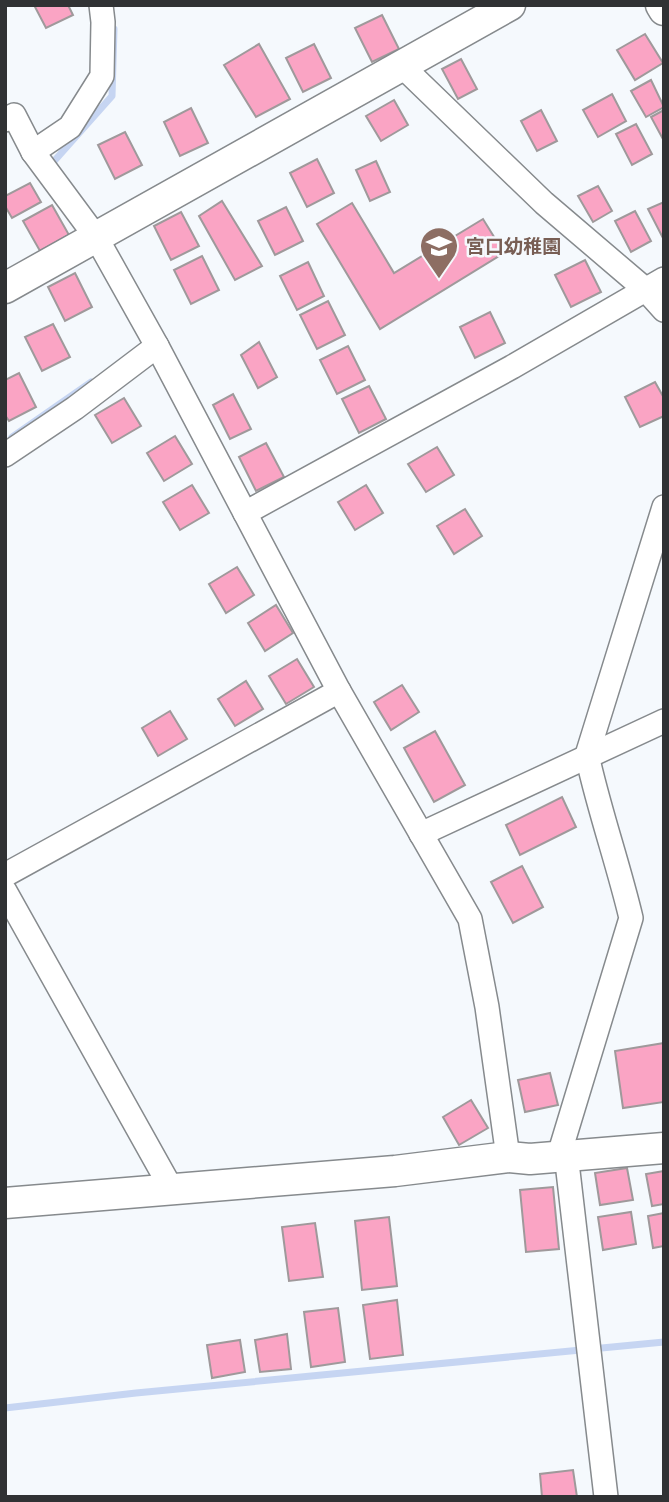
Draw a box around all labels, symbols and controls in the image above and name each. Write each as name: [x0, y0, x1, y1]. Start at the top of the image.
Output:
school or university icon: 宮口幼稚園: [418, 225, 460, 280]
place label: 宮口幼稚園: [466, 235, 561, 257]

